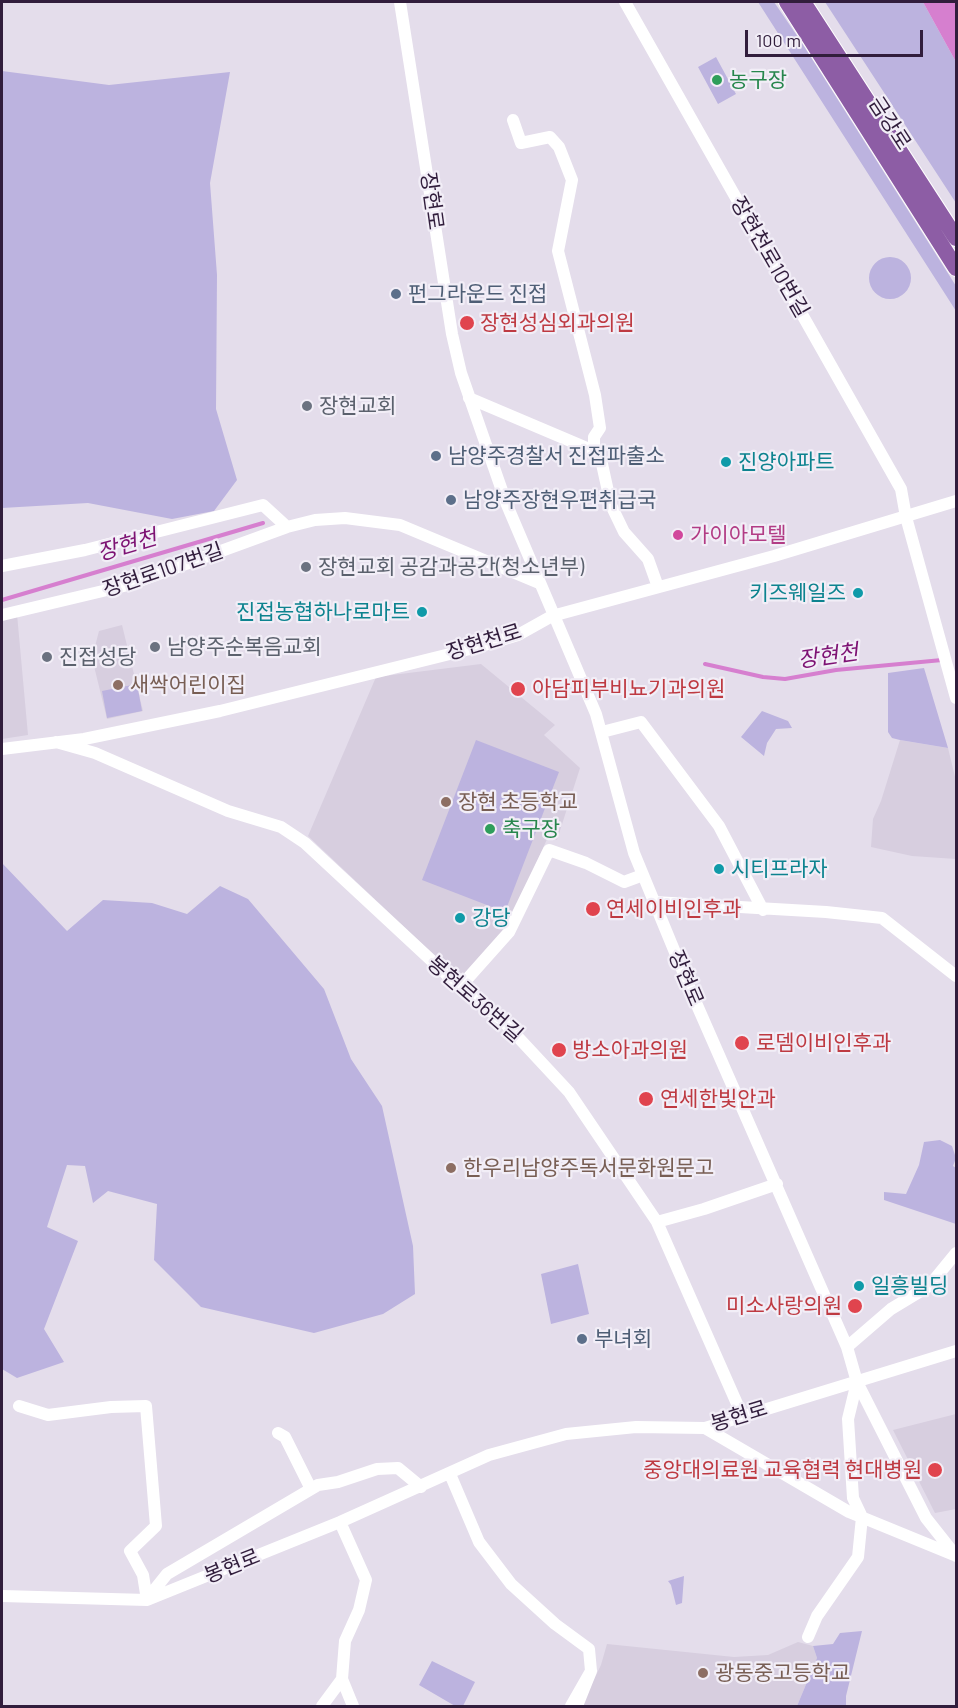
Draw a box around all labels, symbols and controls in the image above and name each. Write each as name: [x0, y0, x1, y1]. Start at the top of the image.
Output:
scale bar: [748, 18, 926, 56]
text: 100 m: [756, 29, 801, 51]
place label: 농구장: [729, 67, 787, 93]
marker: 농구장: [710, 73, 724, 87]
street label: 금강로: [864, 92, 916, 154]
street label: 장현로: [415, 171, 449, 231]
street label: 장현천로10번길: [725, 192, 815, 322]
place label: 펀그라운드 진접: [408, 281, 547, 307]
marker: 펀그라운드 진접: [389, 287, 403, 301]
place label: 장현성심외과의원: [480, 310, 635, 336]
marker: 장현성심외과의원: [458, 314, 476, 332]
place label: 장현교회: [319, 393, 396, 419]
marker: 장현교회: [300, 399, 314, 413]
place label: 남양주경찰서 진접파출소: [448, 443, 665, 469]
marker: 남양주경찰서 진접파출소: [429, 449, 443, 463]
place label: 진양아파트: [738, 449, 835, 475]
marker: 진양아파트: [719, 455, 733, 469]
place label: 남양주장현우편취급국: [463, 487, 656, 513]
marker: 남양주장현우편취급국: [444, 493, 458, 507]
place label: 가이아모텔: [690, 522, 787, 548]
water label: 장현천: [94, 524, 160, 566]
marker: 가이아모텔: [671, 528, 685, 542]
street label: 장현로107번길: [99, 538, 227, 602]
place label: 장현교회 공감과공간(청소년부): [318, 554, 584, 580]
marker: 장현교회 공감과공간(청소년부): [299, 560, 313, 574]
place label: 키즈웨일즈: [749, 580, 846, 606]
marker: 키즈웨일즈: [851, 586, 865, 600]
place label: 진접농협하나로마트: [236, 599, 410, 625]
marker: 진접농협하나로마트: [415, 605, 429, 619]
street label: 장현천로: [443, 619, 525, 665]
place label: 남양주순복음교회: [167, 634, 322, 660]
water label: 장현천: [796, 639, 860, 673]
marker: 남양주순복음교회: [148, 640, 162, 654]
place label: 진접성당: [59, 644, 136, 670]
marker: 진접성당: [40, 650, 54, 664]
place label: 새싹어린이집: [130, 672, 246, 698]
place label: 아담피부비뇨기과의원: [532, 676, 725, 702]
marker: 새싹어린이집: [111, 678, 125, 692]
marker: 아담피부비뇨기과의원: [509, 680, 527, 698]
place label: 장현 초등학교: [458, 789, 578, 815]
marker: 장현 초등학교: [439, 795, 453, 809]
place label: 축구장: [502, 816, 560, 842]
marker: 축구장: [483, 822, 497, 836]
place label: 시티프라자: [731, 856, 828, 882]
marker: 시티프라자: [712, 862, 726, 876]
place label: 연세이비인후과: [606, 896, 741, 922]
marker: 연세이비인후과: [584, 900, 602, 918]
place label: 강당: [472, 905, 511, 931]
marker: 강당: [453, 911, 467, 925]
street label: 장현로: [663, 946, 709, 1010]
street label: 봉현로36번길: [422, 951, 528, 1047]
place label: 로뎀이비인후과: [756, 1030, 891, 1056]
marker: 로뎀이비인후과: [733, 1034, 751, 1052]
place label: 방소아과의원: [572, 1037, 688, 1063]
marker: 방소아과의원: [550, 1041, 568, 1059]
place label: 연세한빛안과: [660, 1086, 776, 1112]
marker: 연세한빛안과: [637, 1090, 655, 1108]
place label: 한우리남양주독서문화원문고: [463, 1155, 714, 1181]
marker: 한우리남양주독서문화원문고: [444, 1161, 458, 1175]
place label: 일흥빌딩: [871, 1273, 948, 1299]
marker: 일흥빌딩: [852, 1279, 866, 1293]
place label: 미소사랑의원: [726, 1293, 842, 1319]
marker: 미소사랑의원: [846, 1297, 864, 1315]
place label: 부녀회: [594, 1326, 652, 1352]
marker: 부녀회: [575, 1332, 589, 1346]
street label: 봉현로: [708, 1395, 770, 1437]
place label: 중앙대의료원 교육협력 현대병원: [643, 1457, 922, 1483]
marker: 중앙대의료원 교육협력 현대병원: [926, 1461, 944, 1479]
street label: 봉현로: [200, 1543, 264, 1589]
place label: 광동중고등학교: [715, 1660, 850, 1686]
marker: 광동중고등학교: [696, 1666, 710, 1680]

